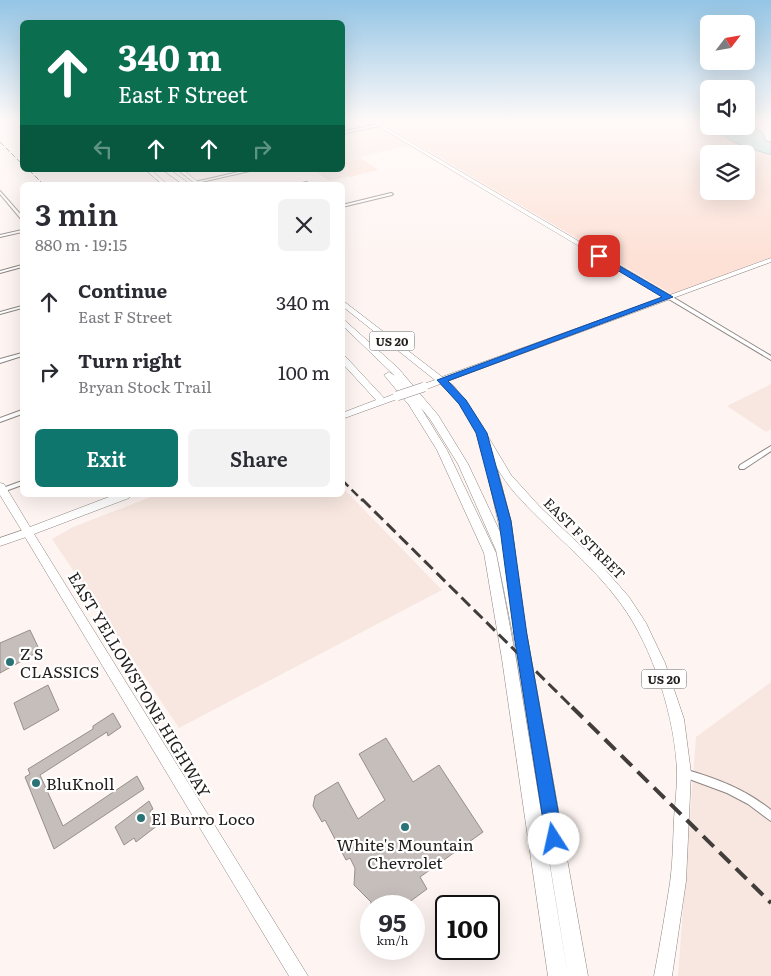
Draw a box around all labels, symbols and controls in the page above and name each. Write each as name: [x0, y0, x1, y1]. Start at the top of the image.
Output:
north arrow: [700, 15, 755, 70]
map controls: [700, 15, 755, 200]
text: 340 m: [118, 30, 222, 82]
icon: ahead: [35, 40, 100, 105]
text: East F Street: [118, 77, 248, 110]
button: sound: [700, 80, 755, 135]
icon: left: [89, 135, 117, 163]
icon: ahead: [142, 135, 170, 163]
icon: ahead: [195, 135, 223, 163]
icon: right: [248, 135, 276, 163]
button: layers: [700, 145, 755, 200]
text: 3 min: [35, 191, 118, 235]
button: close: [278, 199, 330, 251]
text: 880 m · 19:15: [35, 232, 127, 256]
pin: [578, 235, 620, 277]
icon: arrive: [585, 242, 613, 270]
text: Continue: [78, 276, 167, 304]
icon: ahead: [35, 288, 63, 316]
text: 340 m: [276, 288, 330, 316]
text: East F Street: [78, 304, 172, 328]
road number: US 20: [370, 332, 414, 351]
text: Turn right: [78, 346, 182, 374]
icon: right: [35, 358, 63, 386]
text: 100 m: [278, 358, 330, 386]
text: Bryan Stock Trail: [78, 374, 212, 398]
button: Exit: [35, 429, 178, 487]
button: Share: [188, 429, 330, 487]
street label: EAST F STREET: [540, 493, 630, 583]
street label: EAST YELLOWSTONE HIGHWAY: [63, 567, 217, 802]
place label: Z S CLASSICS: [20, 641, 99, 683]
marker: Z S CLASSICS: [4, 656, 16, 668]
road number: US 20: [642, 670, 686, 689]
place label: BluKnoll: [46, 771, 114, 795]
marker: BluKnoll: [30, 777, 42, 789]
place label: El Burro Loco: [151, 806, 255, 830]
marker: El Burro Loco: [135, 812, 147, 824]
position arrow: [527, 812, 579, 864]
marker: White's Mountain Chevrolet: [399, 821, 411, 833]
place label: White's Mountain Chevrolet: [337, 832, 474, 874]
speed limit sign: 100: [435, 895, 500, 960]
text: 95: [379, 903, 406, 940]
text: km/h: [377, 931, 408, 949]

